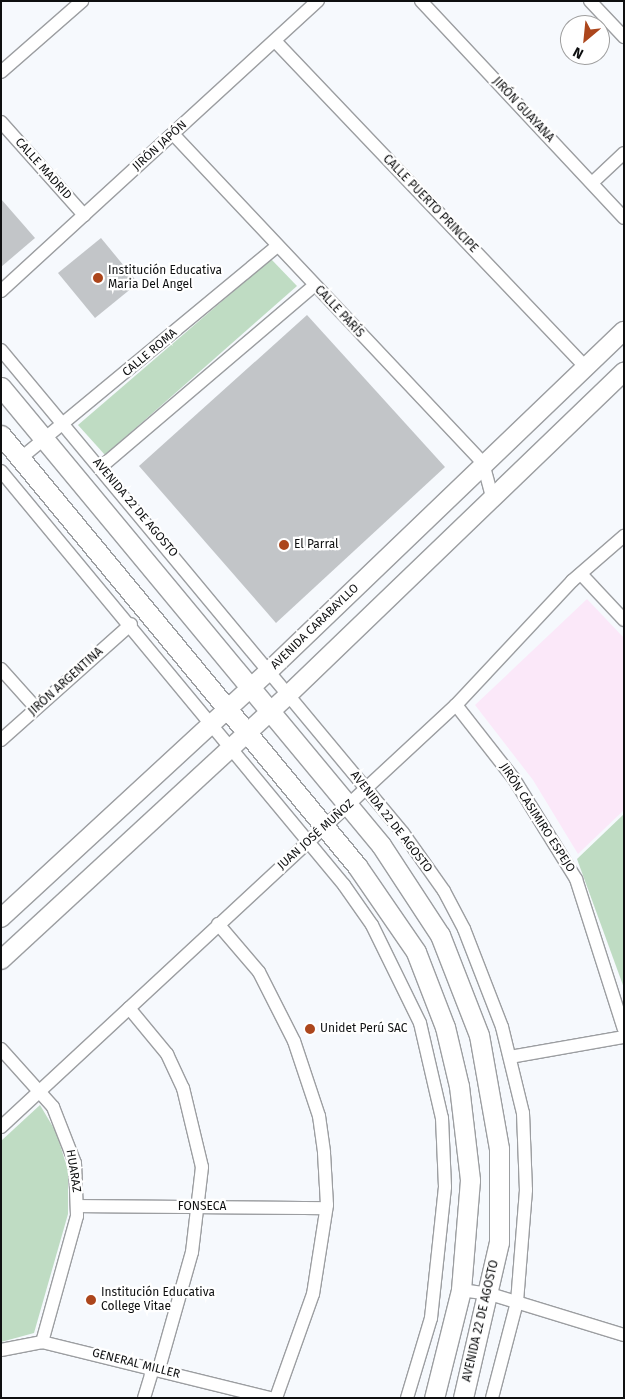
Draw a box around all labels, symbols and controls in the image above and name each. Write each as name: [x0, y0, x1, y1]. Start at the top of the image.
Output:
north arrow: [560, 15, 610, 65]
text: N: [570, 43, 586, 62]
street label: JIRÓN GUAYANA: [489, 74, 557, 146]
street label: JIRÓN JAPÓN: [130, 118, 190, 174]
street label: CALLE MADRID: [12, 135, 74, 203]
street label: CALLE PUERTO PRINCIPE: [380, 152, 480, 256]
place label: Institución Educativa Maria Del Angel: [108, 264, 222, 292]
marker: Institución Educativa Maria Del Angel: [92, 272, 104, 284]
street label: CALLE PARÍS: [311, 283, 367, 341]
street label: CALLE ROMA: [120, 326, 180, 380]
street label: AVENIDA 22 DE AGOSTO: [89, 456, 181, 560]
place label: El Parral: [294, 538, 339, 552]
marker: El Parral: [278, 539, 290, 551]
street label: AVENIDA CARABAYLLO: [268, 581, 362, 673]
street label: JIRÓN ARGENTINA: [26, 645, 106, 719]
street label: JIRÓN CASIMIRO ESPEJO: [496, 761, 578, 875]
street label: AVENIDA 22 DE AGOSTO: [347, 768, 435, 876]
street label: JUAN JOSÉ MUÑOZ: [275, 797, 357, 873]
place label: Unidet Perú SAC: [320, 1022, 407, 1036]
marker: Unidet Perú SAC: [304, 1023, 316, 1035]
street label: HUARAZ: [63, 1149, 83, 1193]
street label: FONSECA: [178, 1200, 226, 1214]
street label: AVENIDA 22 DE AGOSTO: [460, 1259, 502, 1383]
place label: Institución Educativa College Vitae: [101, 1286, 215, 1314]
marker: Institución Educativa College Vitae: [85, 1294, 97, 1306]
street label: GENERAL MILLER: [90, 1346, 182, 1382]

